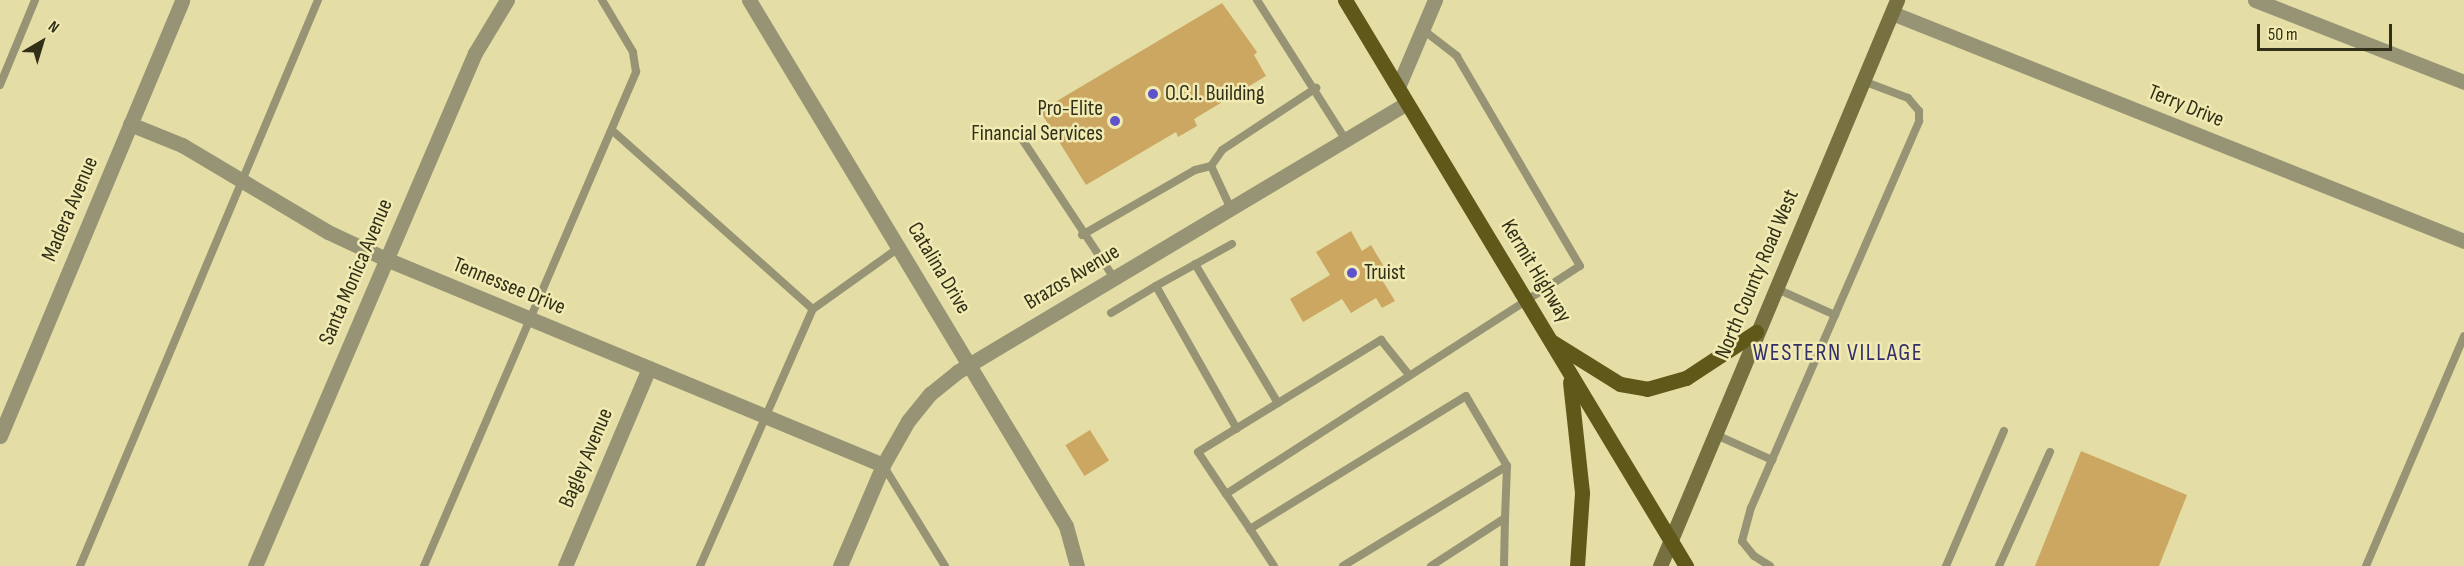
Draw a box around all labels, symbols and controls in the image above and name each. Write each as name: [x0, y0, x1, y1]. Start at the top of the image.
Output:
north arrow: [12, 12, 72, 72]
scale bar: [2260, 12, 2395, 50]
text: N: [44, 17, 63, 38]
text: 50 m: [2268, 24, 2298, 45]
street label: Terry Drive: [2144, 79, 2228, 133]
place label: O.C.I. Building: [1165, 81, 1264, 107]
marker: O.C.I. Building: [1146, 87, 1160, 101]
place label: Pro-Elite Financial Services: [971, 95, 1103, 146]
marker: Pro-Elite Financial Services: [1108, 114, 1122, 128]
street label: Madera Avenue: [36, 153, 104, 265]
street label: North County Road West: [1709, 185, 1805, 363]
street label: Santa Monica Avenue: [313, 195, 399, 349]
street label: Kermit Highway: [1495, 215, 1577, 327]
street label: Catalina Drive: [901, 217, 977, 319]
street label: Brazos Avenue: [1020, 238, 1124, 316]
street label: Tennessee Drive: [449, 251, 569, 321]
place label: Truist: [1364, 260, 1406, 286]
marker: Truist: [1345, 266, 1359, 280]
district label: WESTERN VILLAGE: [1753, 339, 1923, 367]
street label: Bagley Avenue: [553, 404, 619, 512]

